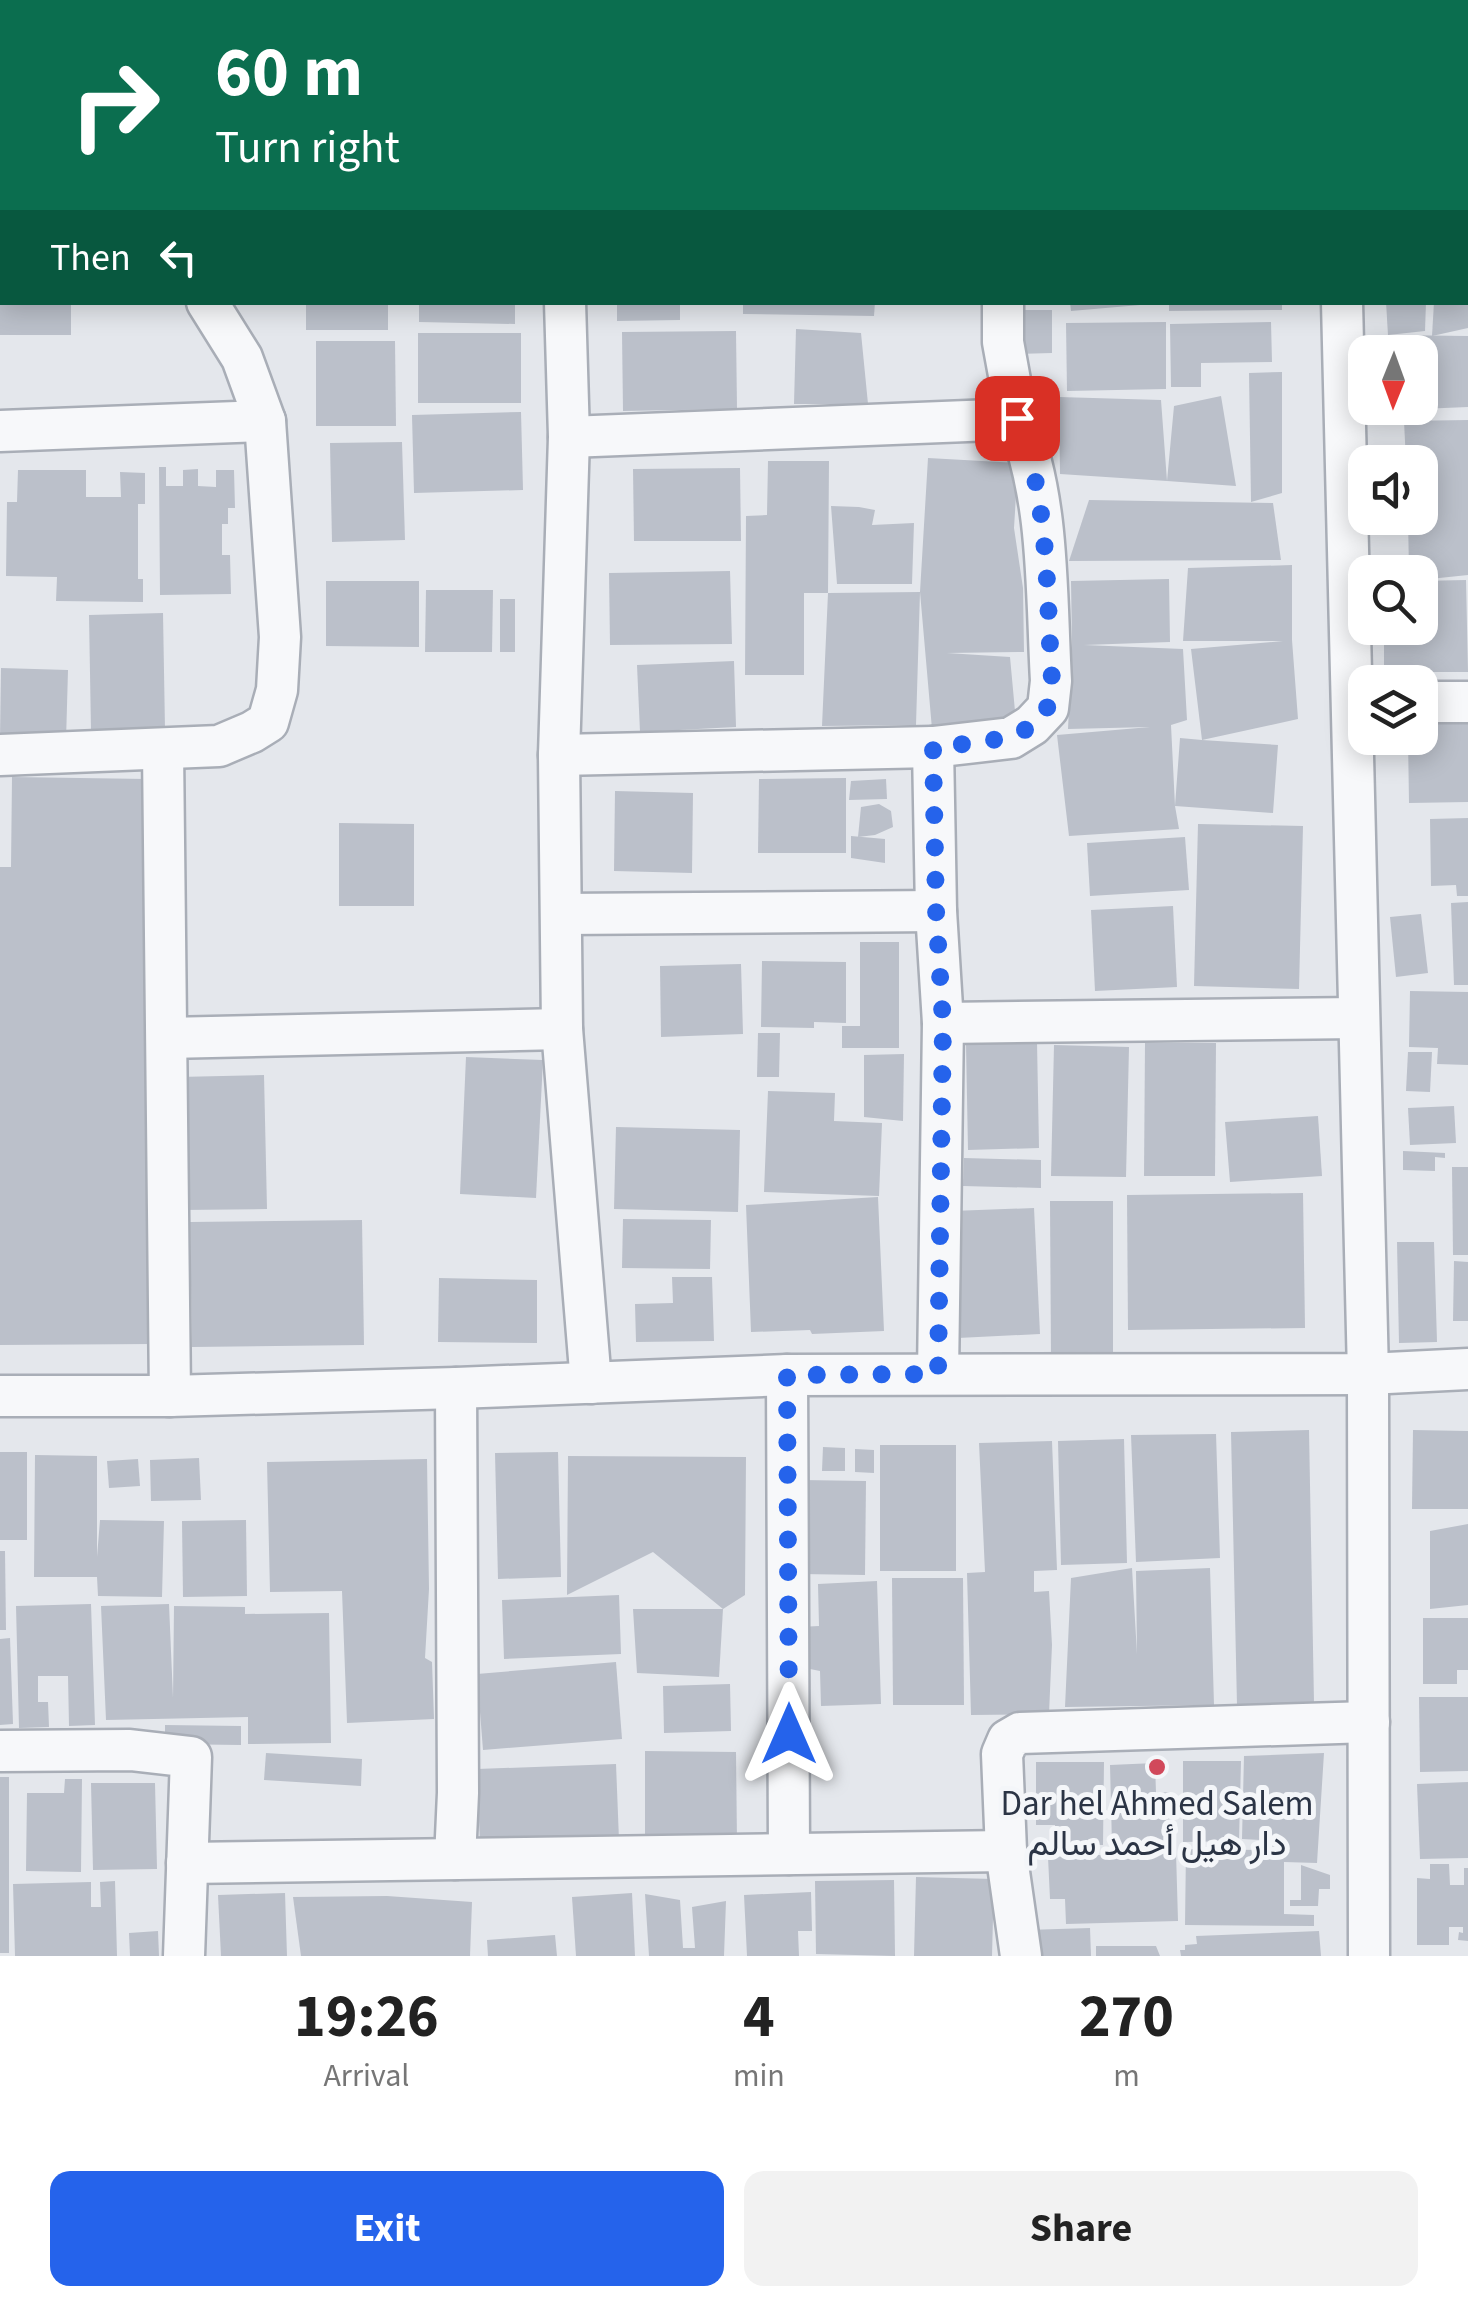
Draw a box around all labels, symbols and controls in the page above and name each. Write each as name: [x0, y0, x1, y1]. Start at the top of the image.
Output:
text: 60 m: [215, 23, 363, 123]
icon: right: [50, 40, 180, 170]
text: Turn right: [215, 116, 400, 180]
icon: left: [151, 230, 206, 285]
text: Then: [50, 231, 131, 285]
north arrow: [1348, 335, 1438, 425]
map controls: [1348, 335, 1438, 755]
pin: [975, 376, 1060, 461]
icon: arrive: [990, 391, 1045, 446]
button: sound: [1348, 445, 1438, 535]
button: search: [1348, 555, 1438, 645]
button: layers: [1348, 665, 1438, 755]
position arrow: [737, 1682, 841, 1786]
marker: Dar hel Ahmed Salem دار هيل أحمد سالم: [1146, 1756, 1168, 1778]
place label: Dar hel Ahmed Salem دار هيل أحمد سالم: [1000, 1779, 1314, 1869]
text: 19:26: [294, 1975, 439, 2060]
text: 4: [743, 1975, 775, 2060]
text: 270: [1079, 1975, 1174, 2060]
text: Arrival: [323, 2053, 409, 2099]
text: min: [733, 2053, 785, 2099]
text: m: [1113, 2053, 1140, 2099]
button: Exit: [50, 2171, 724, 2286]
button: Share: [744, 2171, 1418, 2286]

